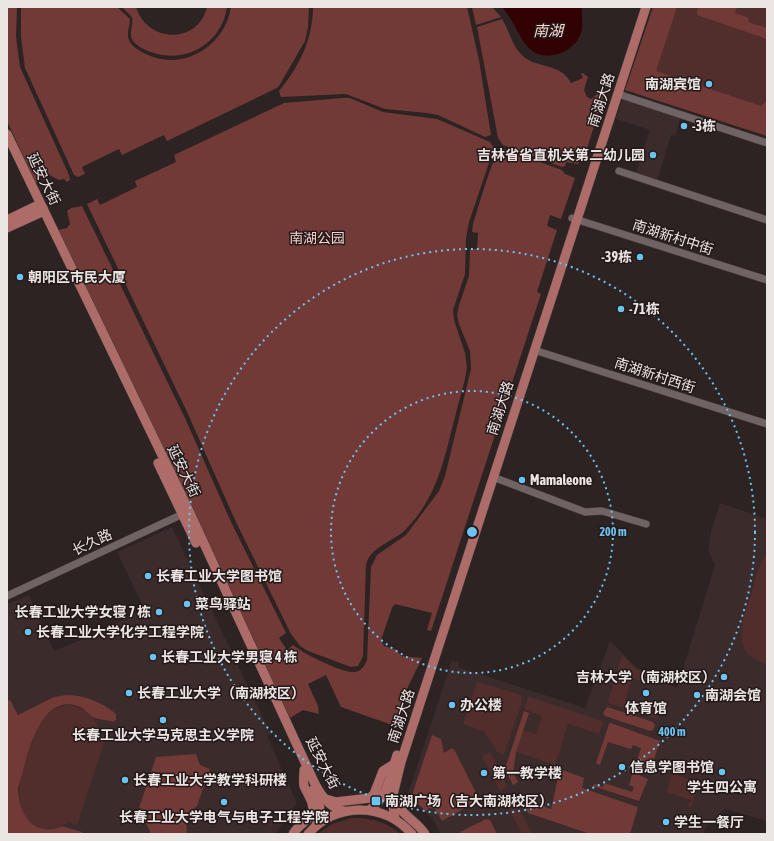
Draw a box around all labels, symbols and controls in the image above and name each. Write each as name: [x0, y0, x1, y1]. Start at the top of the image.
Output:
water label: 南湖: [533, 22, 565, 39]
street label: 南湖大路: [585, 71, 617, 129]
place label: 南湖宾馆: [645, 76, 701, 92]
marker: 南湖宾馆: [704, 79, 714, 89]
place label: -3栋: [692, 118, 716, 134]
marker: -3栋: [679, 121, 689, 131]
place label: 吉林省省直机关第二幼儿园: [477, 147, 645, 163]
street label: 延安大街: [25, 150, 63, 208]
marker: 吉林省省直机关第二幼儿园: [648, 150, 658, 160]
street label: 南湖新村中街: [631, 216, 715, 258]
park label: 南湖公园: [289, 230, 345, 246]
place label: -39栋: [601, 249, 632, 265]
marker: -39栋: [635, 252, 645, 262]
place label: 朝阳区市民大厦: [28, 269, 126, 285]
marker: 朝阳区市民大厦: [15, 272, 25, 282]
place label: -71栋: [629, 301, 660, 317]
marker: -71栋: [616, 304, 626, 314]
street label: 南湖新村西街: [613, 354, 697, 396]
street label: 南湖大路: [484, 379, 516, 437]
street label: 延安大街: [165, 442, 203, 500]
place label: Mamaleone: [530, 472, 592, 488]
marker: Mamaleone: [517, 475, 527, 485]
centre of rings: [465, 525, 479, 539]
text: 200 m: [599, 525, 627, 539]
street label: 长久路: [70, 526, 114, 558]
place label: 长春工业大学图书馆: [156, 568, 282, 584]
marker: 长春工业大学图书馆: [143, 571, 153, 581]
place label: 菜鸟驿站: [195, 596, 251, 612]
marker: 菜鸟驿站: [182, 599, 192, 609]
place label: 长春工业大学女寝 7 栋: [15, 604, 151, 620]
marker: 长春工业大学女寝 7 栋: [154, 607, 164, 617]
place label: 长春工业大学化学工程学院: [36, 624, 204, 640]
marker: 长春工业大学化学工程学院: [23, 627, 33, 637]
place label: 长春工业大学男寝 4 栋: [161, 649, 297, 665]
marker: 长春工业大学男寝 4 栋: [148, 652, 158, 662]
place label: 吉林大学（南湖校区）: [576, 669, 716, 685]
marker: 吉林大学（南湖校区）: [719, 672, 729, 682]
place label: 长春工业大学（南湖校区）: [137, 685, 305, 701]
street label: 南湖大路: [385, 687, 417, 745]
place label: 南湖会馆: [705, 687, 761, 703]
marker: 长春工业大学（南湖校区）: [124, 688, 134, 698]
marker: 体育馆: [641, 688, 651, 698]
marker: 南湖会馆: [692, 690, 702, 700]
place label: 办公楼: [460, 697, 502, 713]
marker: 办公楼: [447, 700, 457, 710]
place label: 体育馆: [625, 700, 667, 716]
marker: 长春工业大学马克思主义学院: [158, 715, 168, 725]
text: 400 m: [657, 725, 686, 739]
place label: 长春工业大学马克思主义学院: [72, 727, 254, 743]
street label: 延安大街: [303, 734, 343, 792]
place label: 信息学图书馆: [630, 759, 714, 775]
marker: 信息学图书馆: [617, 762, 627, 772]
place label: 第一教学楼: [492, 765, 562, 781]
marker: 学生四公寓: [717, 767, 727, 777]
marker: 第一教学楼: [479, 768, 489, 778]
place label: 长春工业大学教学科研楼: [133, 772, 287, 788]
marker: 长春工业大学教学科研楼: [120, 775, 130, 785]
place label: 学生四公寓: [687, 779, 757, 795]
place label: 南湖广场（吉大南湖校区）: [385, 793, 553, 809]
marker: 南湖广场（吉大南湖校区）: [370, 795, 382, 807]
marker: 长春工业大学电气与电子工程学院: [219, 797, 229, 807]
place label: 长春工业大学电气与电子工程学院: [119, 809, 329, 825]
place label: 学生一餐厅: [674, 814, 744, 830]
marker: 学生一餐厅: [661, 817, 671, 827]

